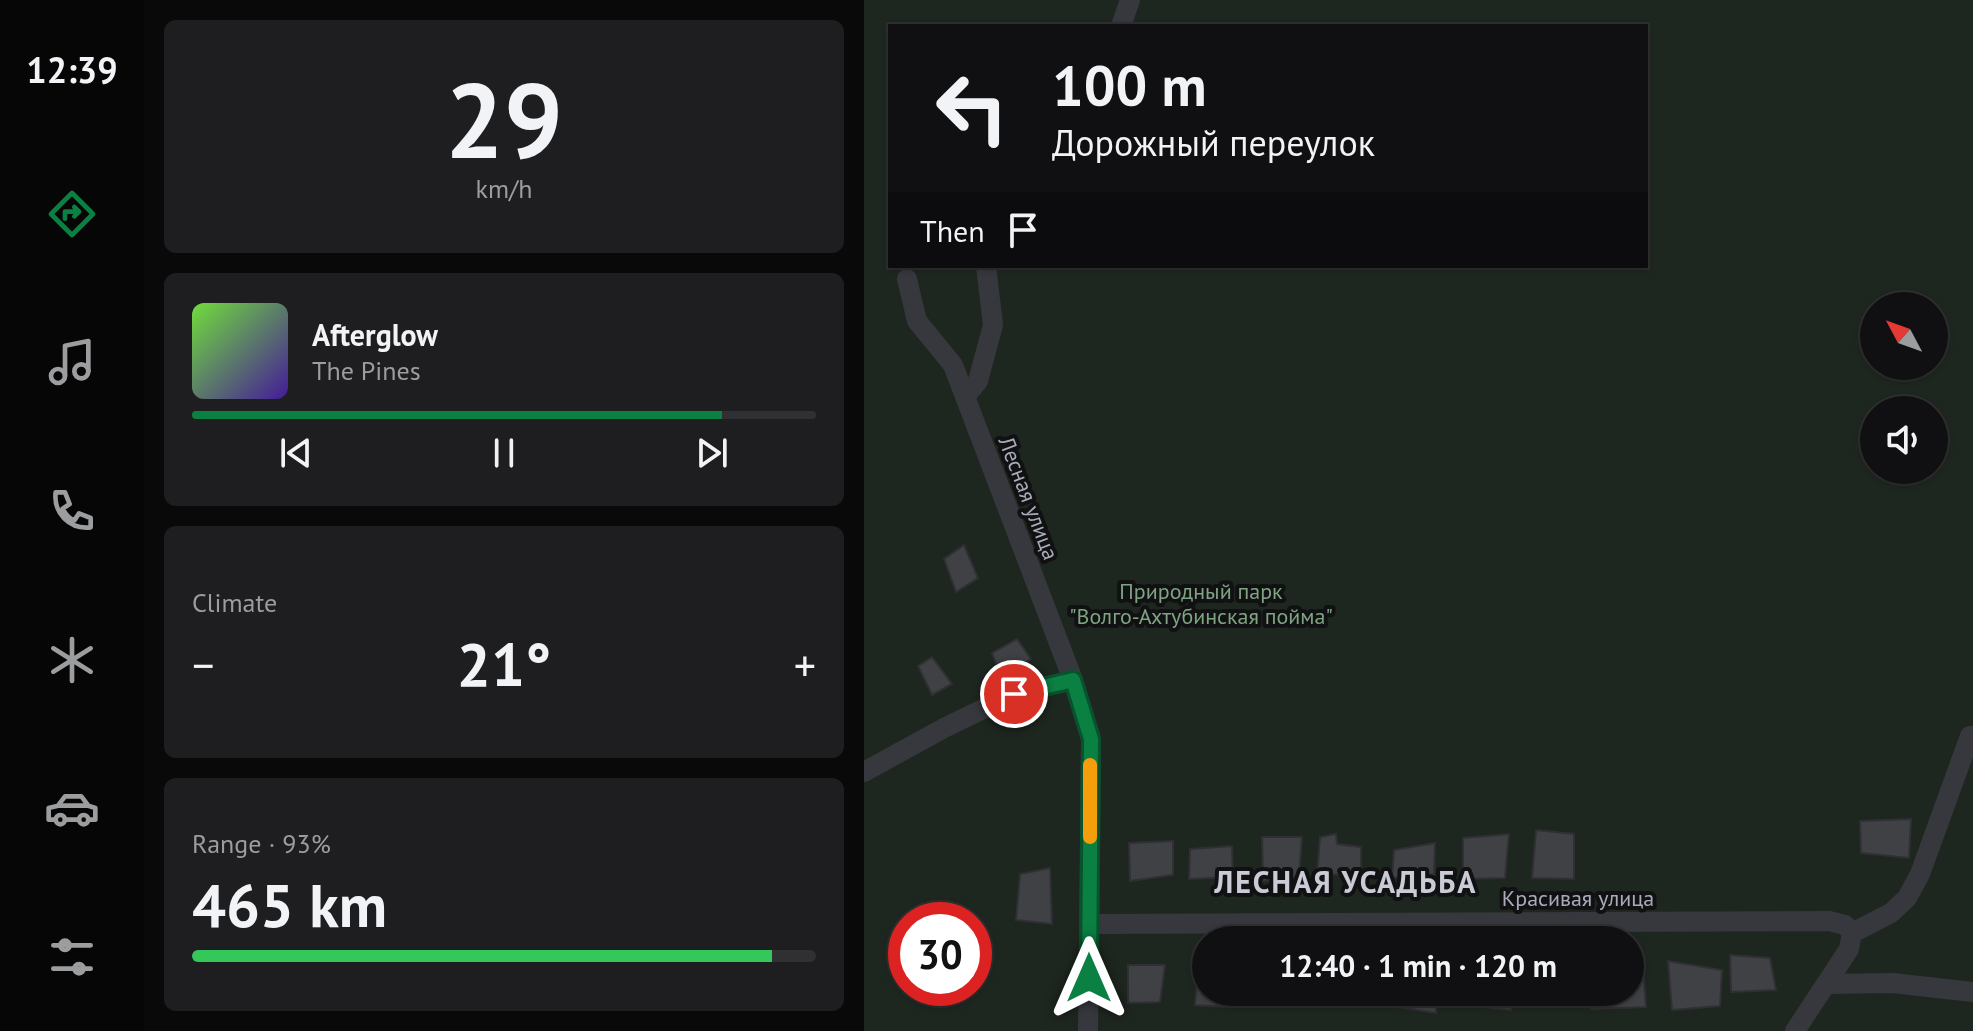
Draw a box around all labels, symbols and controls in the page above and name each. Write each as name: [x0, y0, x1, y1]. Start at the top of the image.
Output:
text: 12:39: [26, 46, 118, 93]
text: 100 m: [1052, 49, 1207, 121]
text: 29: [445, 52, 563, 187]
icon: left: [920, 56, 1024, 160]
text: Дорожный переулок: [1052, 119, 1375, 166]
text: km/h: [476, 172, 533, 205]
icon: directions: [44, 186, 100, 242]
icon: arrive: [1001, 208, 1045, 252]
text: Then: [920, 211, 985, 250]
north arrow: [1860, 292, 1948, 380]
map controls: [1860, 292, 1948, 484]
text: Afterglow: [312, 315, 438, 354]
icon: music: [44, 334, 100, 390]
text: The Pines: [312, 354, 421, 387]
button: sound: [1860, 396, 1948, 484]
icon: previous: [274, 431, 318, 475]
icon: pause: [482, 431, 526, 475]
icon: next: [690, 431, 734, 475]
street label: Лесная улица: [992, 432, 1065, 564]
icon: phone: [44, 483, 100, 539]
park label: Природный парк "Волго-Ахтубинская пойма": [1069, 577, 1333, 630]
text: Climate: [192, 586, 277, 619]
text: 21°: [457, 625, 551, 703]
icon: climate: [44, 632, 100, 688]
text: −: [192, 636, 214, 693]
text: +: [794, 636, 816, 693]
pin: [980, 660, 1048, 728]
icon: arrive: [992, 672, 1036, 716]
icon: car: [44, 780, 100, 836]
text: Range · 93%: [192, 827, 331, 860]
district label: ЛЕСНАЯ УСАДЬБА: [1213, 862, 1478, 901]
text: 465 km: [192, 866, 387, 944]
street label: Красивая улица: [1502, 884, 1654, 912]
speed limit sign: 30: [888, 902, 992, 1006]
icon: filters: [44, 929, 100, 985]
position arrow: [1047, 936, 1131, 1020]
text: 12:40 · 1 min · 120 m: [1279, 946, 1557, 985]

